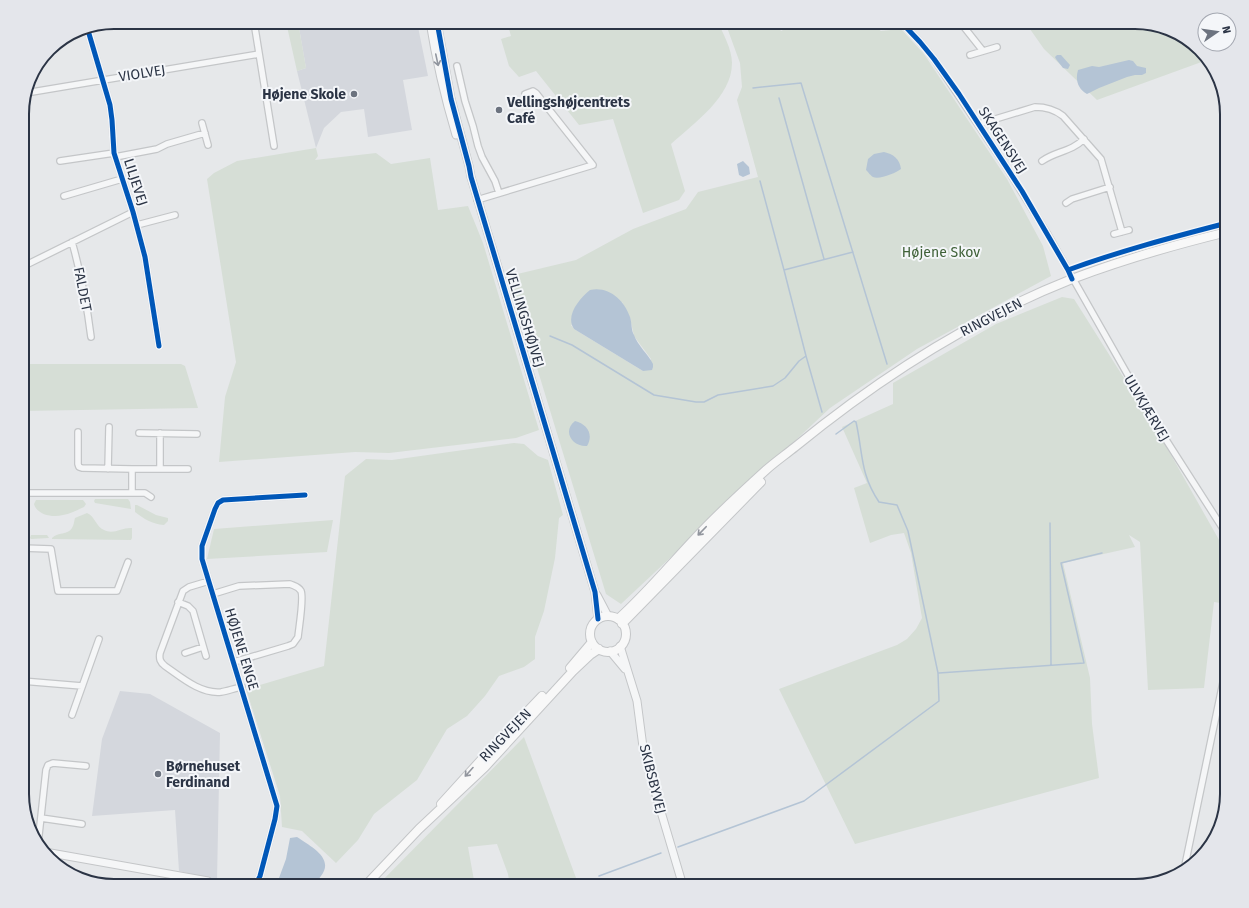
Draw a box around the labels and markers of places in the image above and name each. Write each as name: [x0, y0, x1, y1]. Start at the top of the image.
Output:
place label: Højene Skole: [262, 86, 346, 103]
marker: Højene Skole: [349, 89, 359, 99]
place label: Vellingshøjcentrets Café: [506, 94, 630, 127]
marker: Vellingshøjcentrets Café: [494, 105, 504, 115]
place label: Børnehuset Ferdinand: [166, 758, 241, 791]
marker: Børnehuset Ferdinand: [153, 769, 163, 779]

